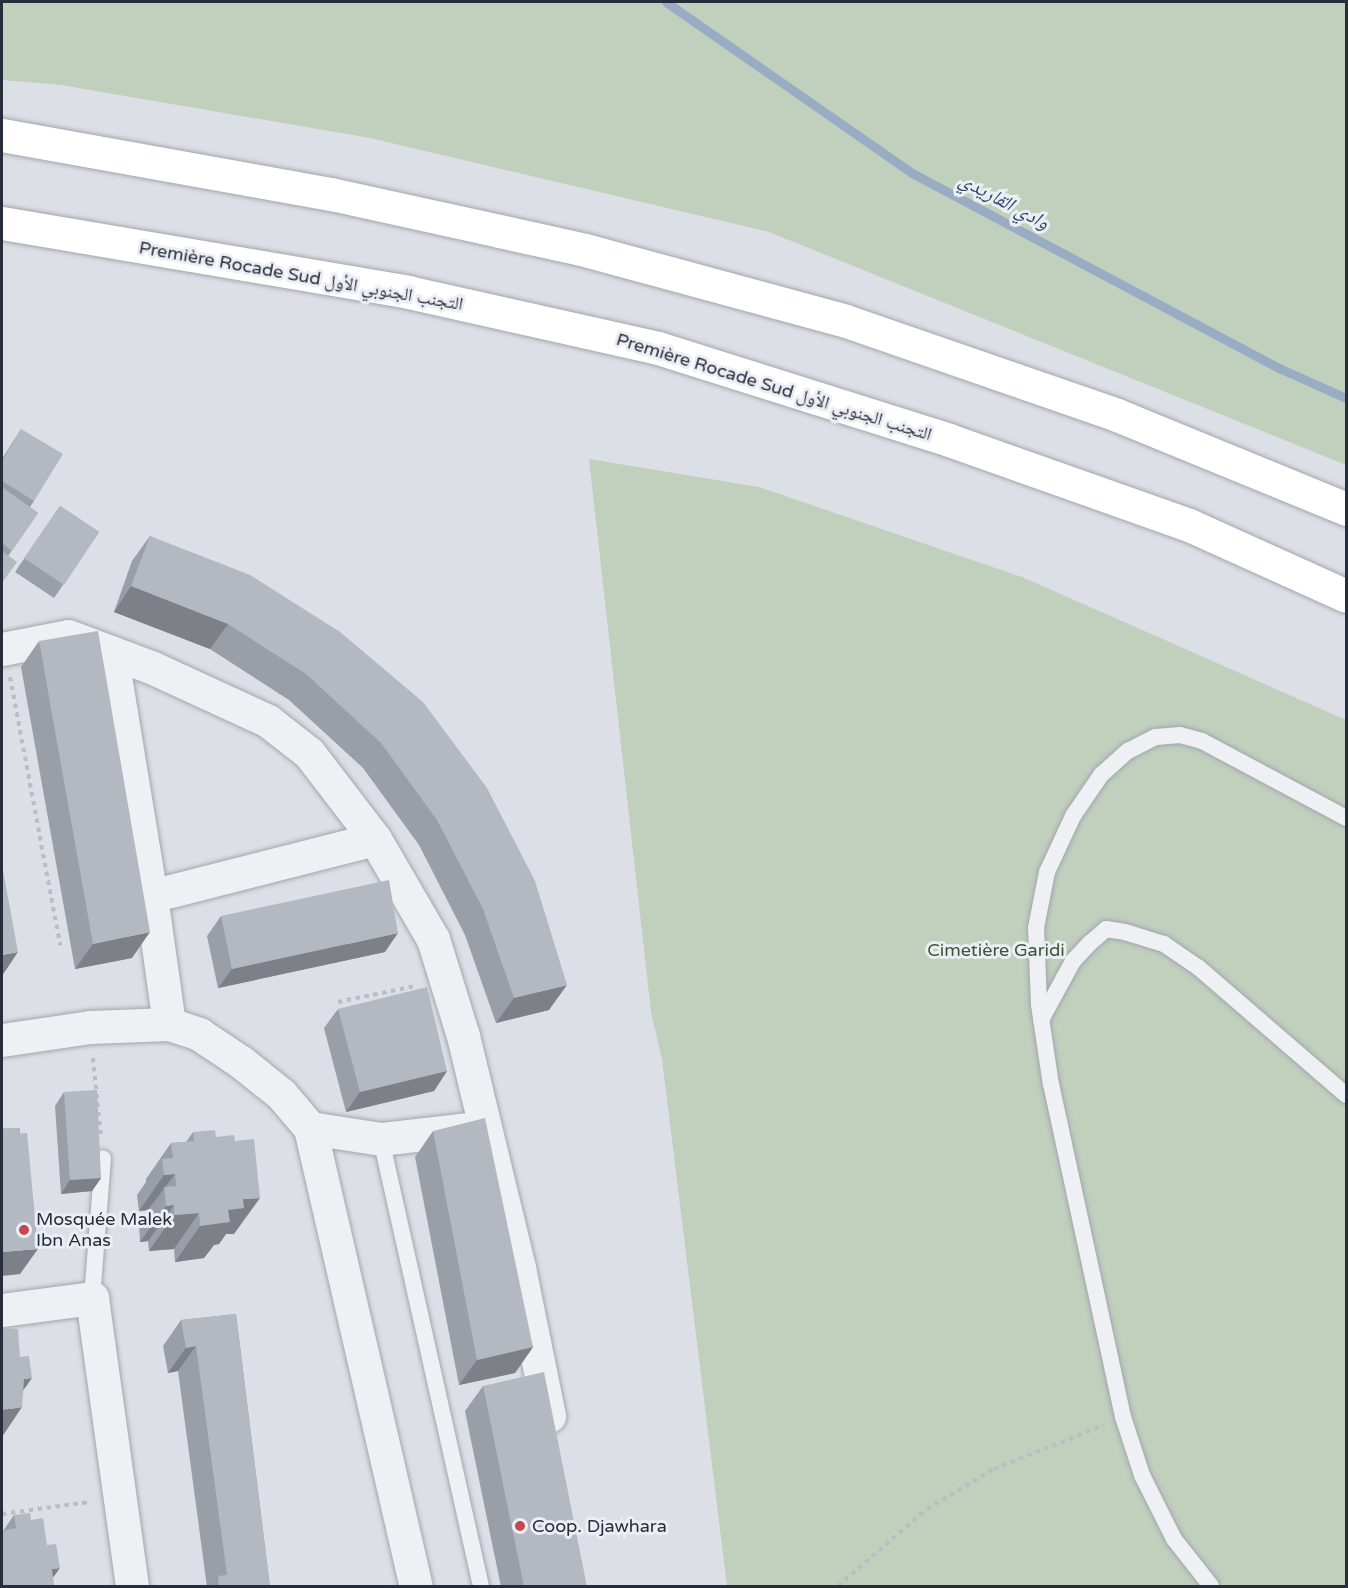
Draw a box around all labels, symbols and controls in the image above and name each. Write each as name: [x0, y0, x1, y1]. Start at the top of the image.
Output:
water label: وادي القاريدي: [955, 168, 1053, 236]
street label: Première Rocade Sud التجنب الجنوبي الأول: [137, 237, 465, 315]
street label: Première Rocade Sud التجنب الجنوبي الأول: [614, 329, 934, 445]
park label: Cimetière Garidi: [927, 939, 1065, 961]
place label: Mosquée Malek Ibn Anas: [36, 1209, 172, 1252]
marker: Mosquée Malek Ibn Anas: [17, 1223, 31, 1237]
place label: Coop. Djawhara: [532, 1515, 667, 1537]
marker: Coop. Djawhara: [513, 1519, 527, 1533]

